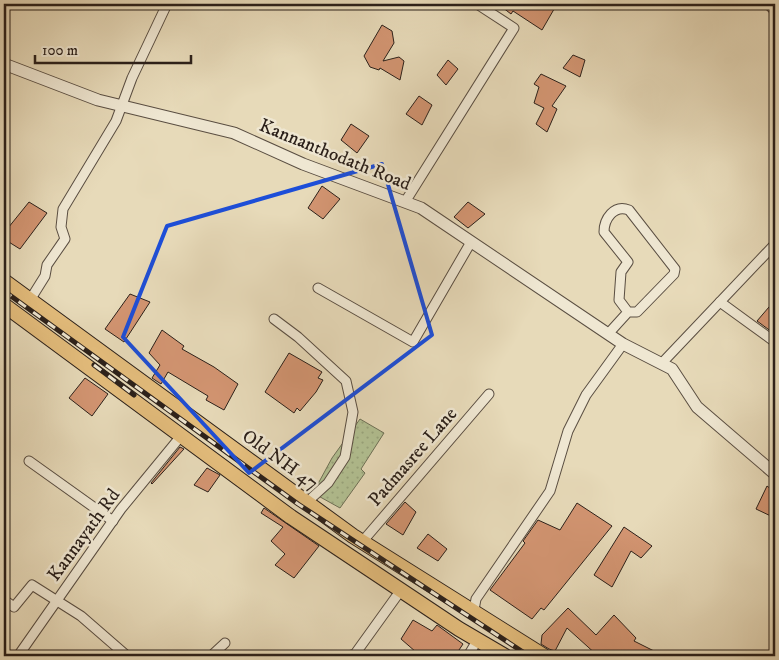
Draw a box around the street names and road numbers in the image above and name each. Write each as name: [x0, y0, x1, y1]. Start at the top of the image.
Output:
street label: Kannanthodath Road: [256, 114, 415, 196]
street label: Padmasree Lane: [364, 403, 462, 511]
street label: Old NH 47: [237, 425, 323, 495]
street label: Kannayath Rd: [43, 484, 126, 586]

